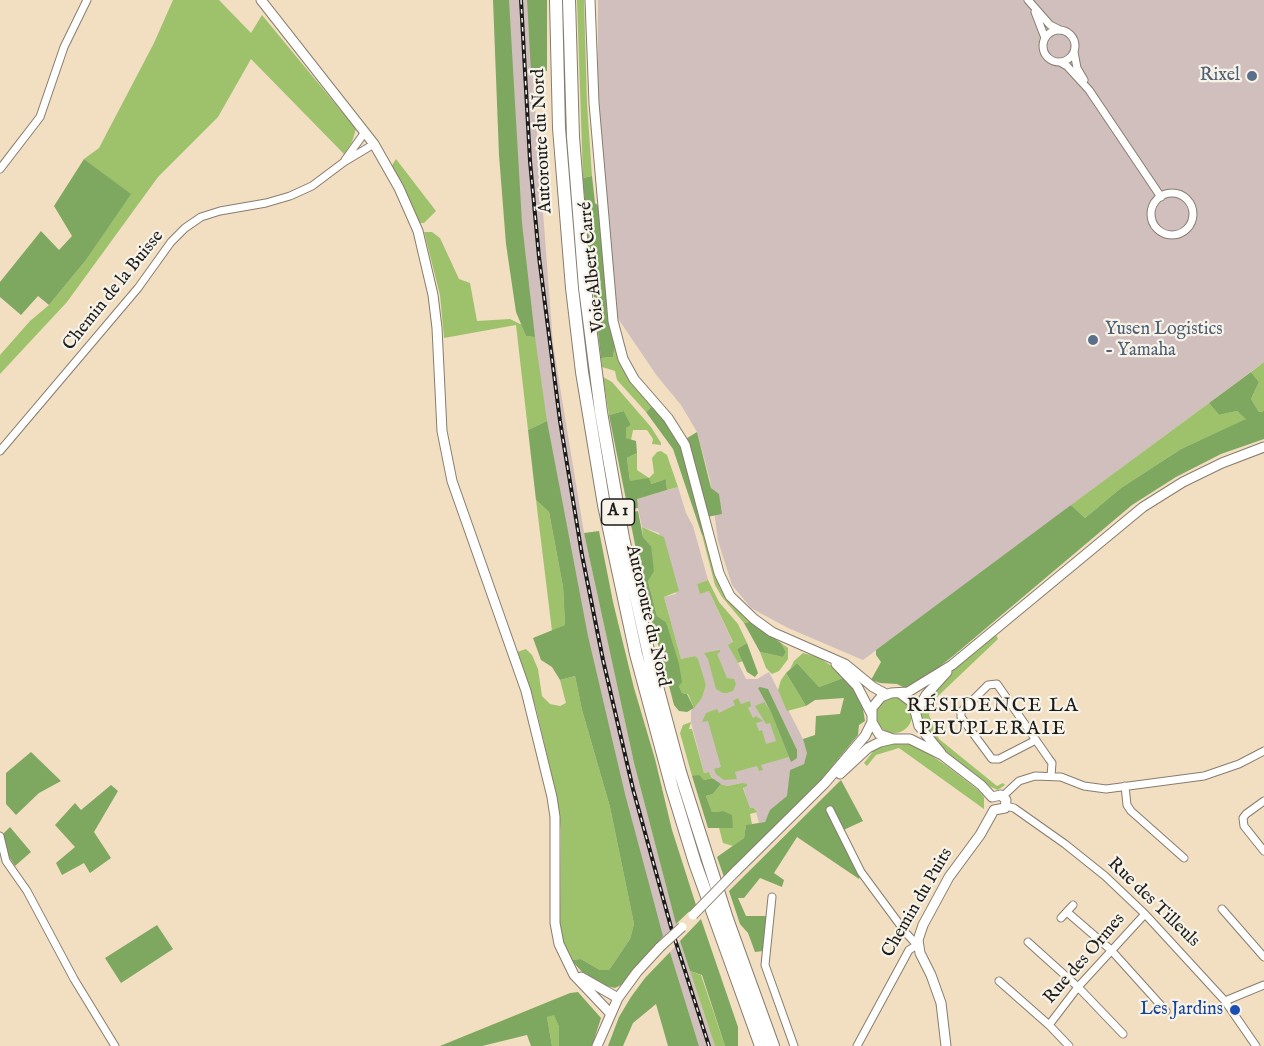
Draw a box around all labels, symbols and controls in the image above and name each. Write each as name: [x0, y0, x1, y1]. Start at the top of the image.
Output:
place label: Rixel: [1200, 65, 1240, 87]
street label: Autoroute du Nord: [528, 68, 558, 214]
marker: Rixel: [1245, 69, 1259, 83]
street label: Voie Albert Carré: [575, 201, 611, 333]
street label: Chemin de la Buisse: [59, 227, 169, 355]
place label: Yusen Logistics - Yamaha: [1105, 319, 1222, 362]
marker: Yusen Logistics - Yamaha: [1086, 333, 1100, 347]
road number: A 1: [602, 499, 634, 525]
street label: Autoroute du Nord: [620, 543, 674, 689]
district label: RÉSIDENCE LA PEUPLERAIE: [907, 695, 1079, 742]
street label: Chemin du Puits: [878, 844, 958, 962]
street label: Rue des Tilleuls: [1102, 854, 1204, 952]
street label: Rue des Ormes: [1040, 909, 1130, 1009]
place label: Les Jardins: [1140, 999, 1223, 1021]
marker: Les Jardins: [1228, 1003, 1242, 1017]

